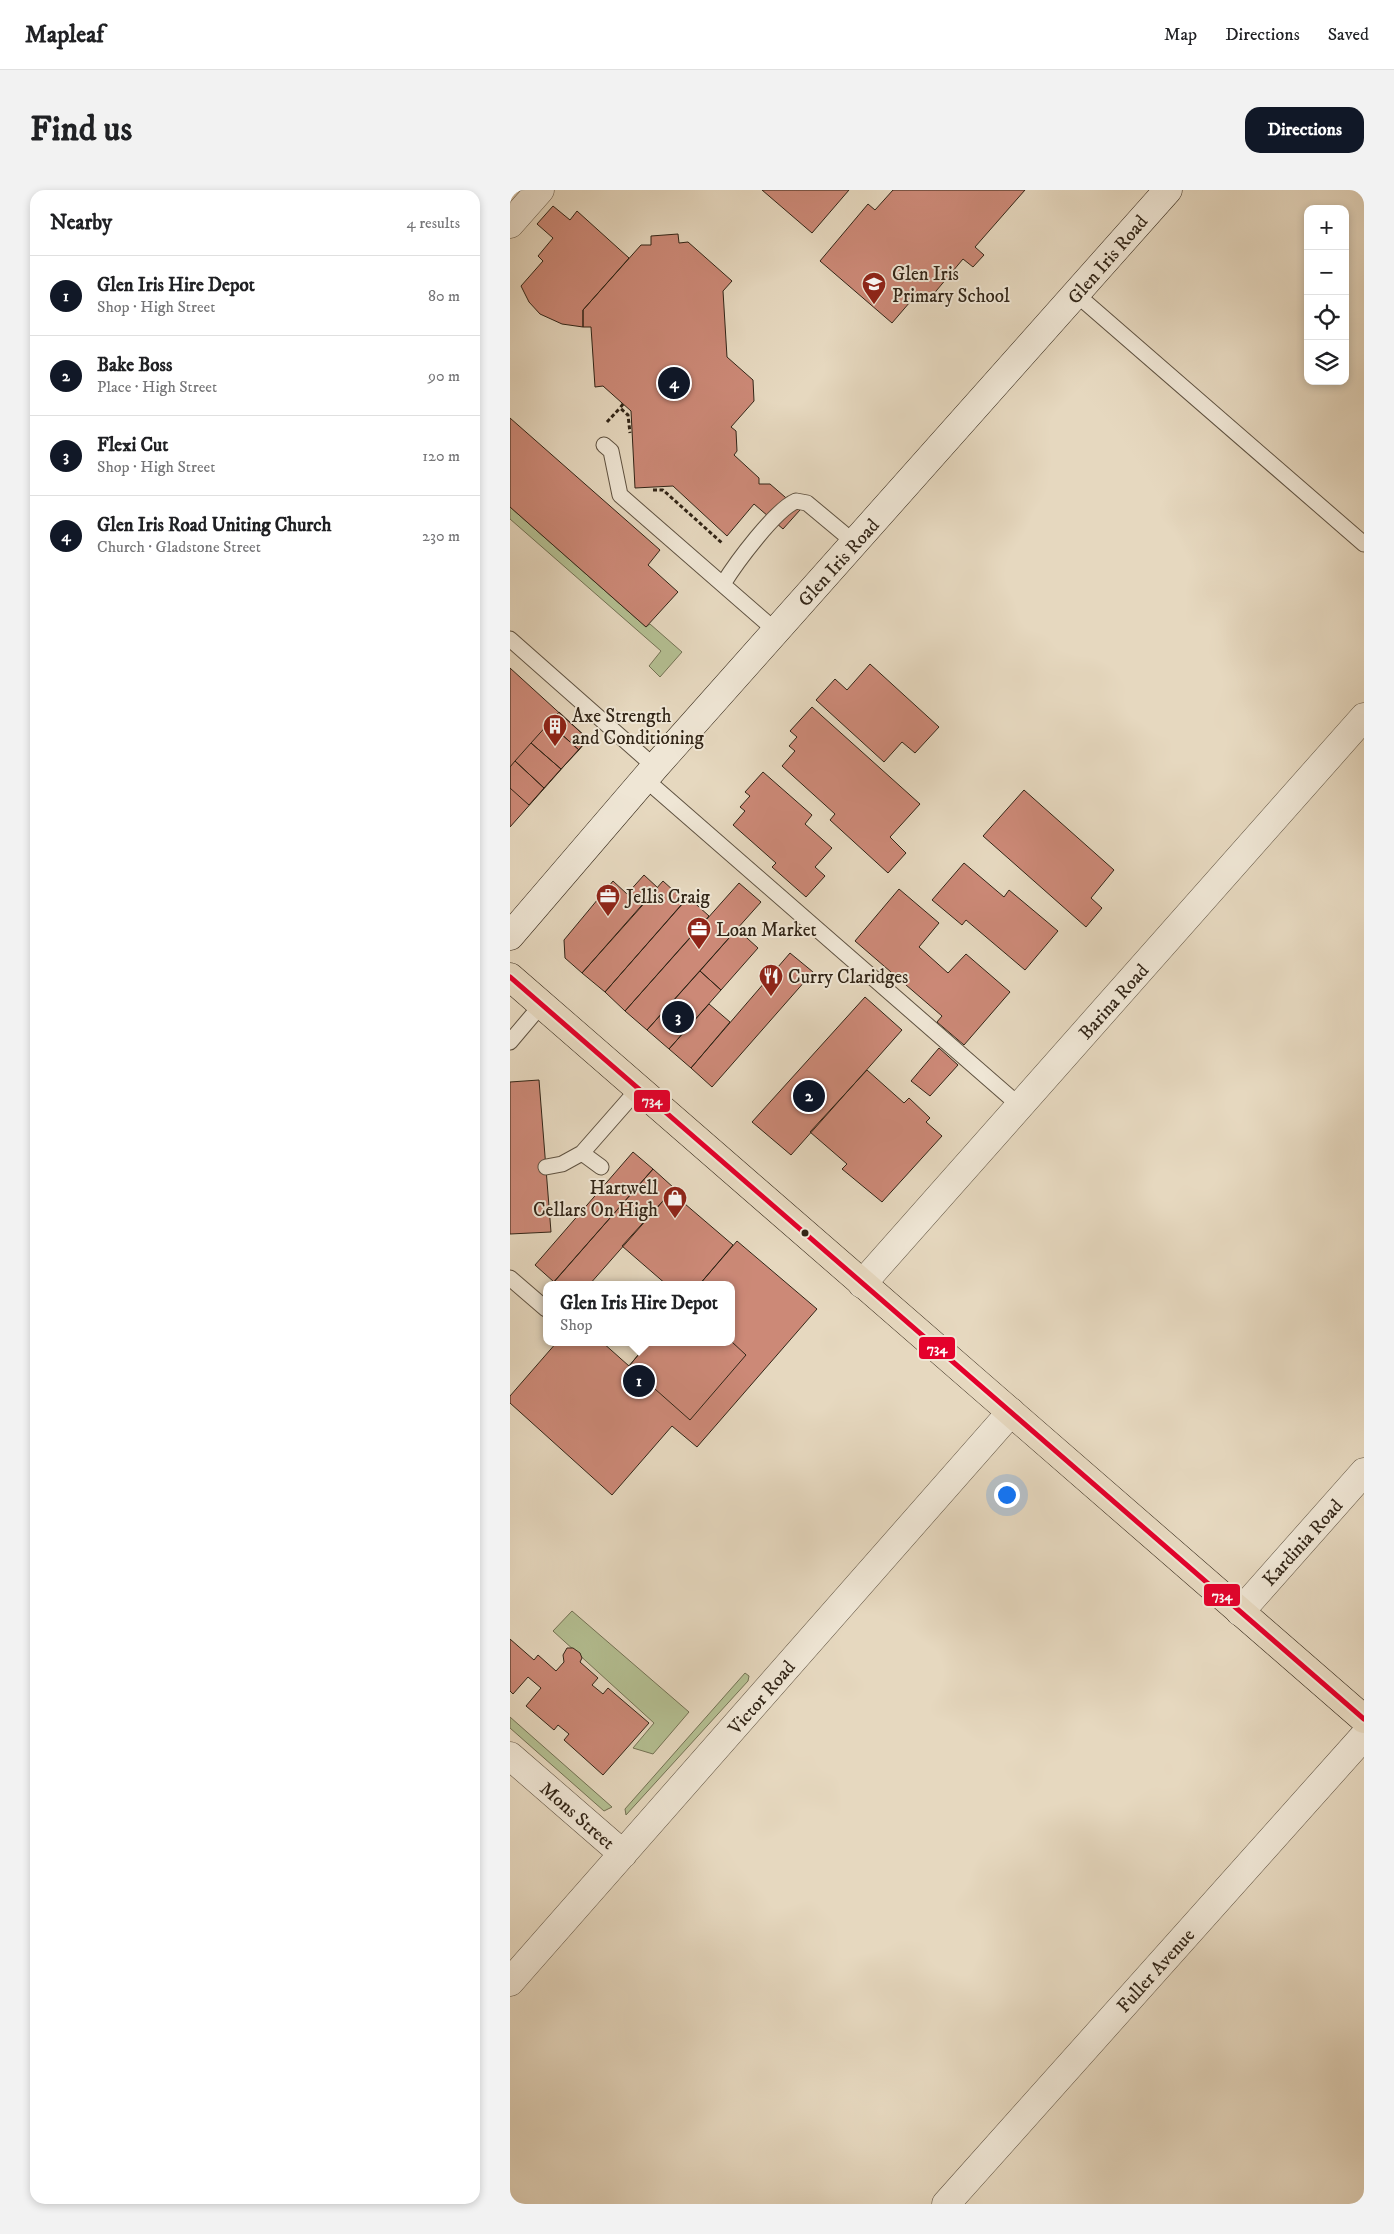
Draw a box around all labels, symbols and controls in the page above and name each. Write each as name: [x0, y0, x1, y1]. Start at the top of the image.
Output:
text: Mapleaf: [25, 20, 104, 50]
text: Map: [1164, 24, 1197, 46]
text: Directions: [1225, 24, 1300, 46]
text: Saved: [1328, 24, 1369, 46]
button: Directions: [1245, 107, 1364, 153]
text: Find us: [30, 108, 132, 152]
map controls: [1304, 205, 1349, 385]
button: +: [1304, 205, 1349, 250]
text: Nearby: [50, 210, 112, 236]
street label: Glen Iris Road: [1063, 210, 1153, 309]
text: 4 results: [407, 213, 460, 233]
button: −: [1304, 250, 1349, 295]
place label: Glen Iris Primary School: [892, 263, 1010, 308]
school or university icon: Glen Iris Primary School: [861, 271, 887, 305]
text: Glen Iris Hire Depot: [97, 274, 255, 297]
text: 1: [63, 286, 69, 306]
text: 80 m: [428, 286, 460, 306]
button: locate: [1304, 295, 1349, 340]
text: Shop · High Street: [97, 297, 215, 317]
button: layers: [1304, 340, 1349, 385]
text: Bake Boss: [97, 354, 172, 377]
pin: 4: [658, 364, 690, 402]
text: 2: [62, 366, 70, 386]
text: 90 m: [428, 366, 460, 386]
text: Place · High Street: [97, 377, 217, 397]
text: Flexi Cut: [97, 434, 168, 457]
text: 3: [63, 446, 69, 466]
text: 120 m: [422, 446, 460, 466]
text: Shop · High Street: [97, 457, 215, 477]
text: Glen Iris Road Uniting Church: [97, 514, 332, 537]
street label: Glen Iris Road: [794, 514, 885, 612]
text: 4: [61, 526, 71, 546]
text: 230 m: [422, 526, 460, 546]
text: Church · Gladstone Street: [97, 537, 261, 557]
place label: Axe Strength and Conditioning: [572, 705, 705, 750]
building icon: Axe Strength and Conditioning: [542, 713, 568, 747]
office icon: Jellis Craig: [595, 883, 621, 917]
place label: Jellis Craig: [624, 886, 710, 909]
office icon: Loan Market: [686, 916, 712, 950]
place label: Loan Market: [716, 919, 817, 942]
street label: Barina Road: [1074, 959, 1154, 1044]
restaurant icon: Curry Claridges: [758, 963, 784, 997]
place label: Curry Claridges: [788, 966, 908, 989]
pin: 3: [662, 998, 694, 1036]
pin: 2: [793, 1077, 825, 1115]
line badge: 734: [633, 1089, 671, 1113]
text: 734: [642, 1092, 663, 1110]
place label: Hartwell Cellars On High: [533, 1177, 658, 1222]
shop icon: Hartwell Cellars On High: [662, 1185, 688, 1219]
unlabelled marker: [800, 1228, 810, 1238]
popup: [543, 1281, 735, 1346]
text: Glen Iris Hire Depot: [560, 1292, 718, 1315]
text: Shop: [560, 1315, 593, 1335]
line badge: 734: [918, 1336, 956, 1360]
text: 734: [927, 1340, 948, 1358]
pin: 1: [623, 1362, 655, 1400]
your location: [994, 1482, 1020, 1508]
street label: Kardinia Road: [1258, 1494, 1349, 1591]
line badge: 734: [1203, 1583, 1241, 1607]
text: 734: [1212, 1587, 1233, 1605]
street label: Victor Road: [723, 1656, 801, 1741]
street label: Mons Street: [535, 1777, 619, 1855]
street label: Fuller Avenue: [1112, 1924, 1200, 2018]

